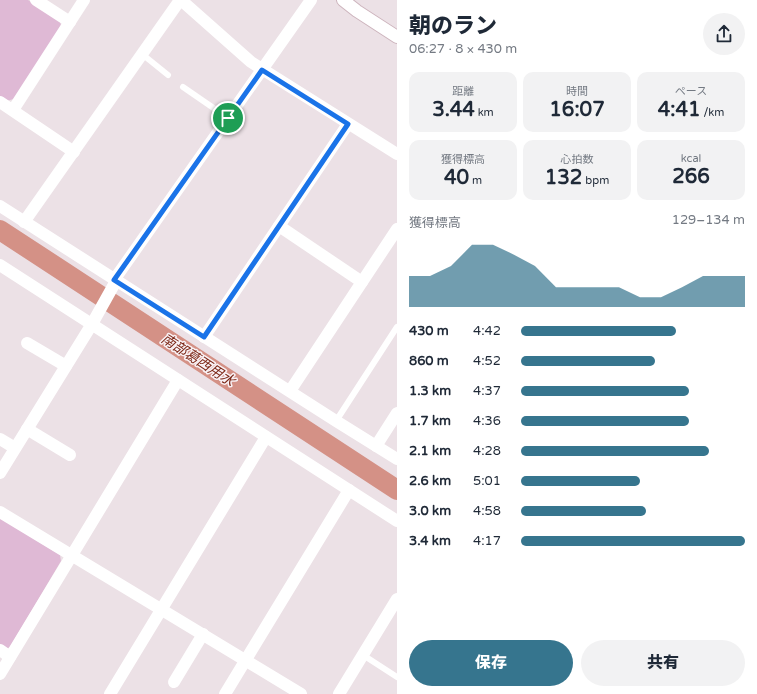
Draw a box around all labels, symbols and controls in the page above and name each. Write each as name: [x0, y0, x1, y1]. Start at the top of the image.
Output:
text: 朝のラン: [409, 13, 497, 39]
button: share: [703, 13, 745, 55]
text: 06:27 · 8 × 430 m: [409, 41, 517, 57]
text: 距離: [452, 85, 474, 98]
text: 時間: [566, 85, 588, 98]
text: ペース: [675, 85, 707, 98]
text: 3.44: [432, 98, 475, 122]
text: 16:07: [549, 98, 605, 122]
text: 4:41: [658, 98, 701, 122]
pin: [211, 101, 245, 135]
text: km: [475, 106, 494, 119]
text: /km: [701, 106, 724, 119]
icon: arrive: [217, 107, 239, 129]
text: kcal: [681, 152, 701, 165]
text: 獲得標高: [441, 153, 485, 166]
text: 心拍数: [561, 153, 594, 166]
text: 266: [672, 165, 710, 189]
text: 40: [444, 166, 469, 190]
text: 132: [545, 166, 582, 190]
text: m: [469, 174, 482, 187]
text: bpm: [582, 174, 609, 187]
text: 129–134 m: [672, 212, 745, 228]
text: 獲得標高: [409, 215, 461, 231]
text: 430 m: [409, 323, 449, 339]
text: 4:42: [473, 323, 501, 339]
water label: 南部葛西用水: [158, 330, 240, 391]
text: 860 m: [409, 353, 449, 369]
text: 4:52: [473, 353, 501, 369]
text: 1.3 km: [409, 383, 451, 399]
text: 4:37: [473, 383, 501, 399]
text: 1.7 km: [409, 413, 451, 429]
text: 4:36: [473, 413, 501, 429]
text: 2.1 km: [409, 443, 451, 459]
text: 4:28: [473, 443, 501, 459]
text: 2.6 km: [409, 473, 451, 489]
text: 5:01: [473, 473, 501, 489]
text: 3.0 km: [409, 503, 451, 519]
text: 4:58: [473, 503, 501, 519]
text: 3.4 km: [409, 533, 451, 549]
text: 4:17: [473, 533, 501, 549]
button: 保存: [409, 640, 573, 686]
button: 共有: [581, 640, 745, 686]

